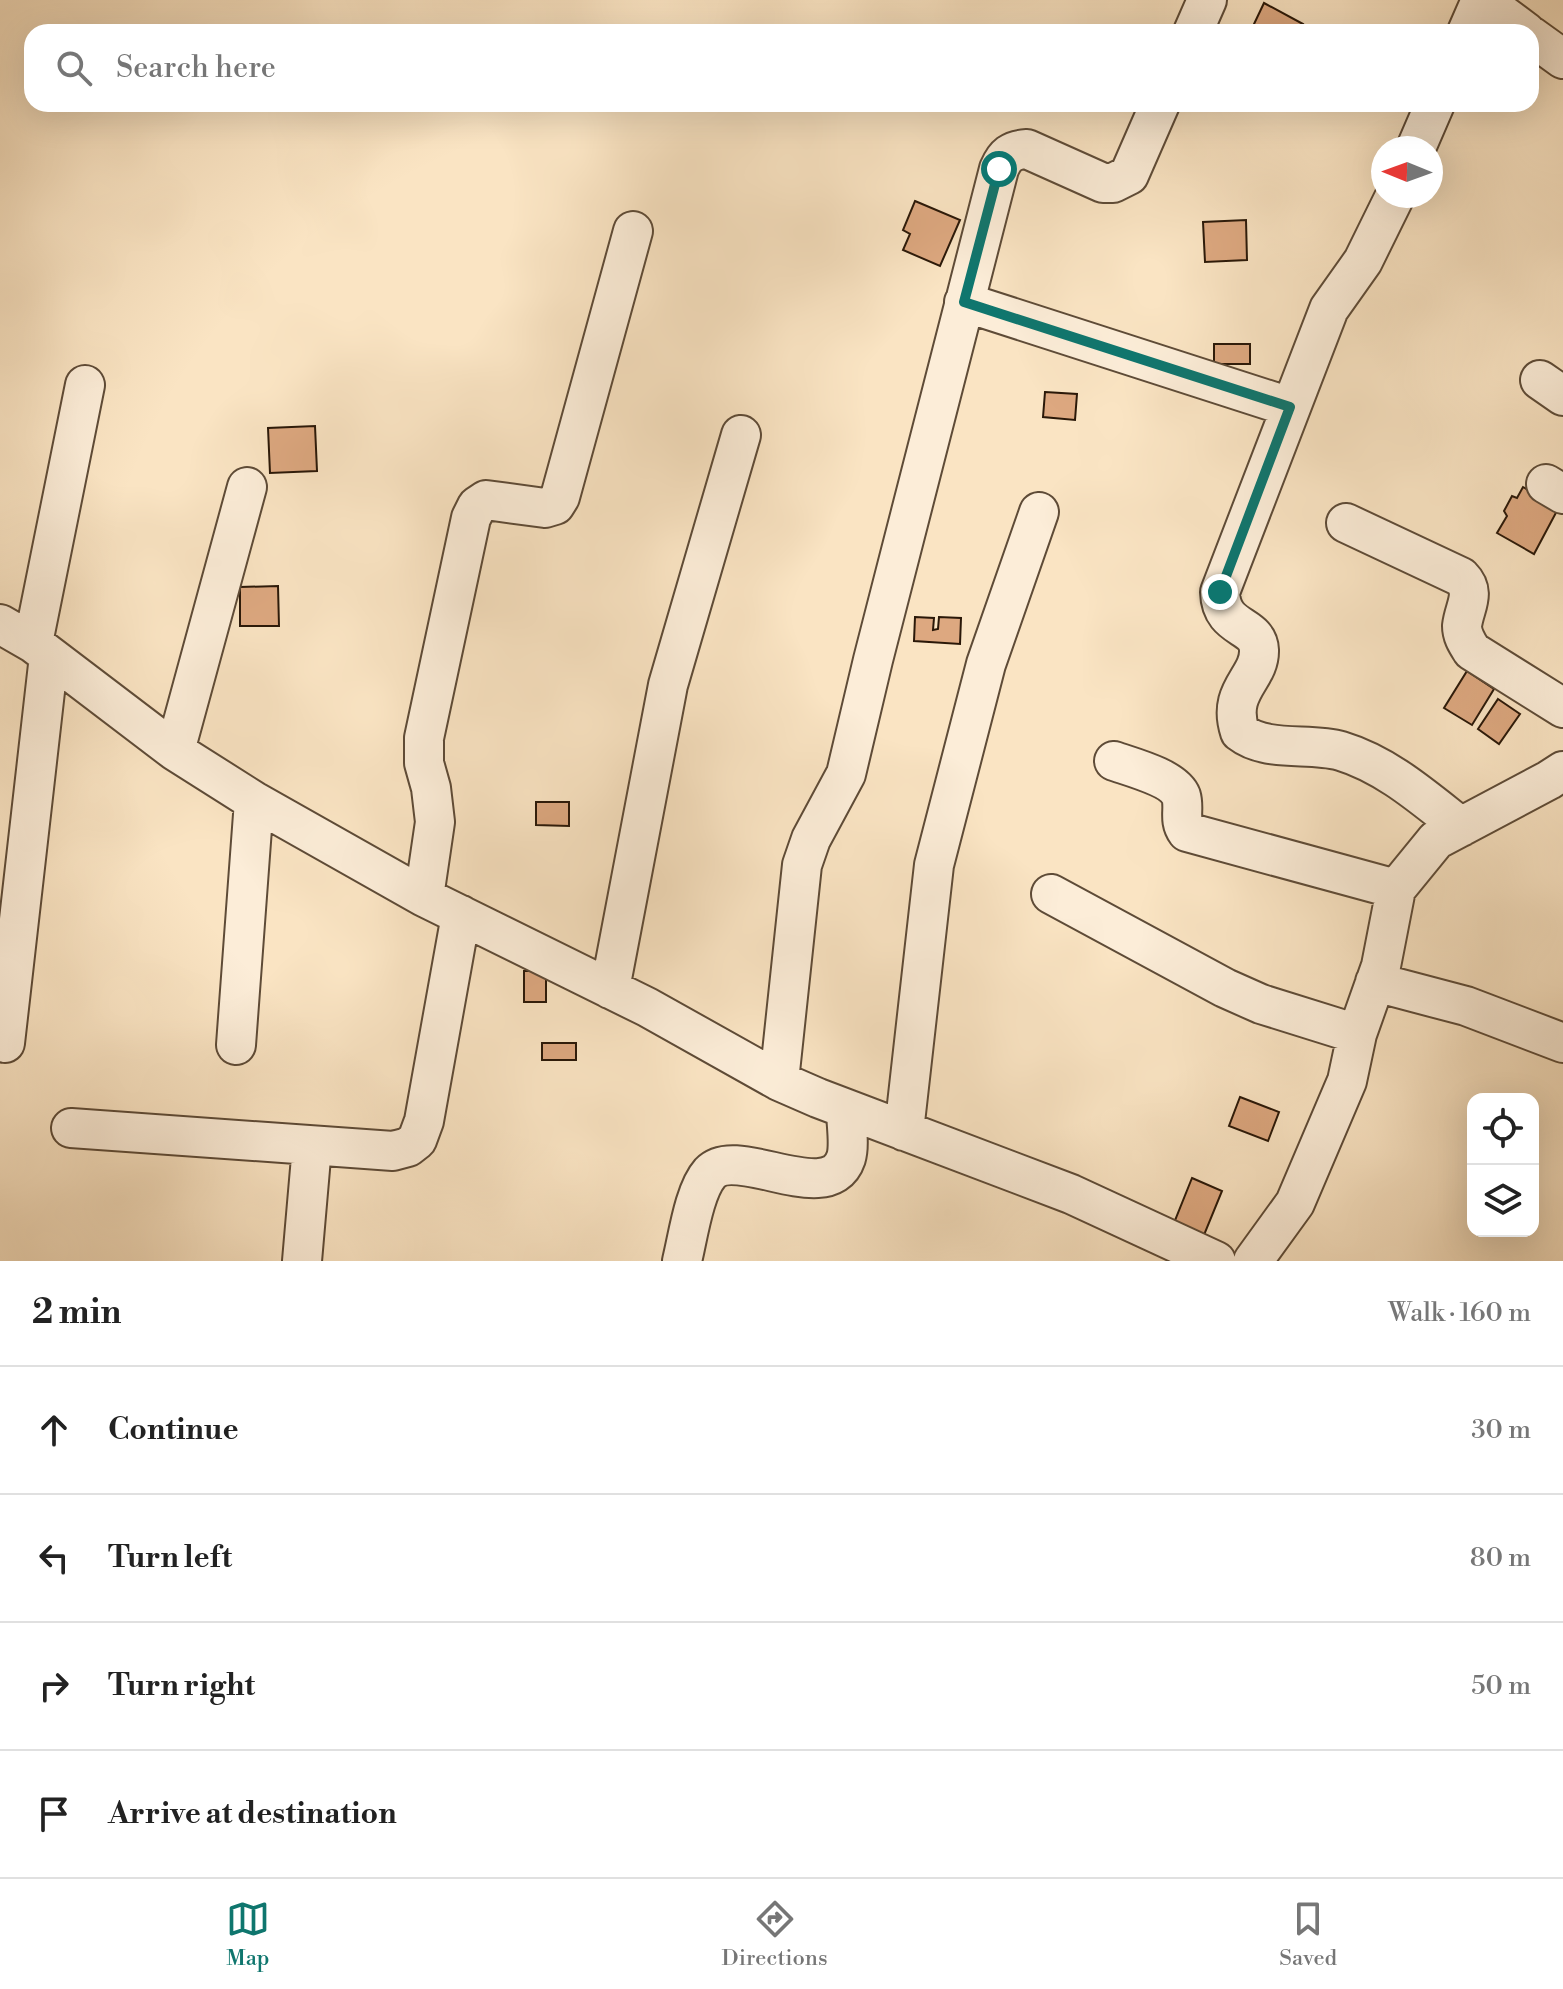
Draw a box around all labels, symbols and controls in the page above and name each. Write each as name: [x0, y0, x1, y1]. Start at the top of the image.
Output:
search box: [24, 24, 1539, 112]
icon: search: [52, 46, 96, 90]
text: Search here: [116, 49, 276, 87]
north arrow: [1371, 136, 1443, 208]
route start: [981, 151, 1017, 187]
route end: [1202, 574, 1238, 610]
map controls: [1467, 1093, 1539, 1237]
button: locate: [1467, 1093, 1539, 1165]
button: layers: [1467, 1165, 1539, 1237]
text: 2 min: [32, 1292, 121, 1334]
text: Walk · 160 m: [1388, 1297, 1531, 1329]
icon: ahead: [32, 1408, 76, 1452]
text: Continue: [108, 1411, 239, 1449]
text: 30 m: [1471, 1414, 1531, 1446]
icon: left: [32, 1536, 76, 1580]
text: Turn left: [108, 1539, 232, 1577]
text: 80 m: [1470, 1542, 1531, 1574]
icon: right: [32, 1664, 76, 1708]
text: Turn right: [108, 1667, 255, 1705]
text: 50 m: [1471, 1670, 1531, 1702]
icon: arrive: [32, 1792, 76, 1836]
text: Arrive at destination: [108, 1795, 397, 1833]
tab: Map: [226, 1897, 270, 1972]
tab: Directions: [722, 1897, 828, 1972]
tab: Saved: [1279, 1897, 1337, 1972]

